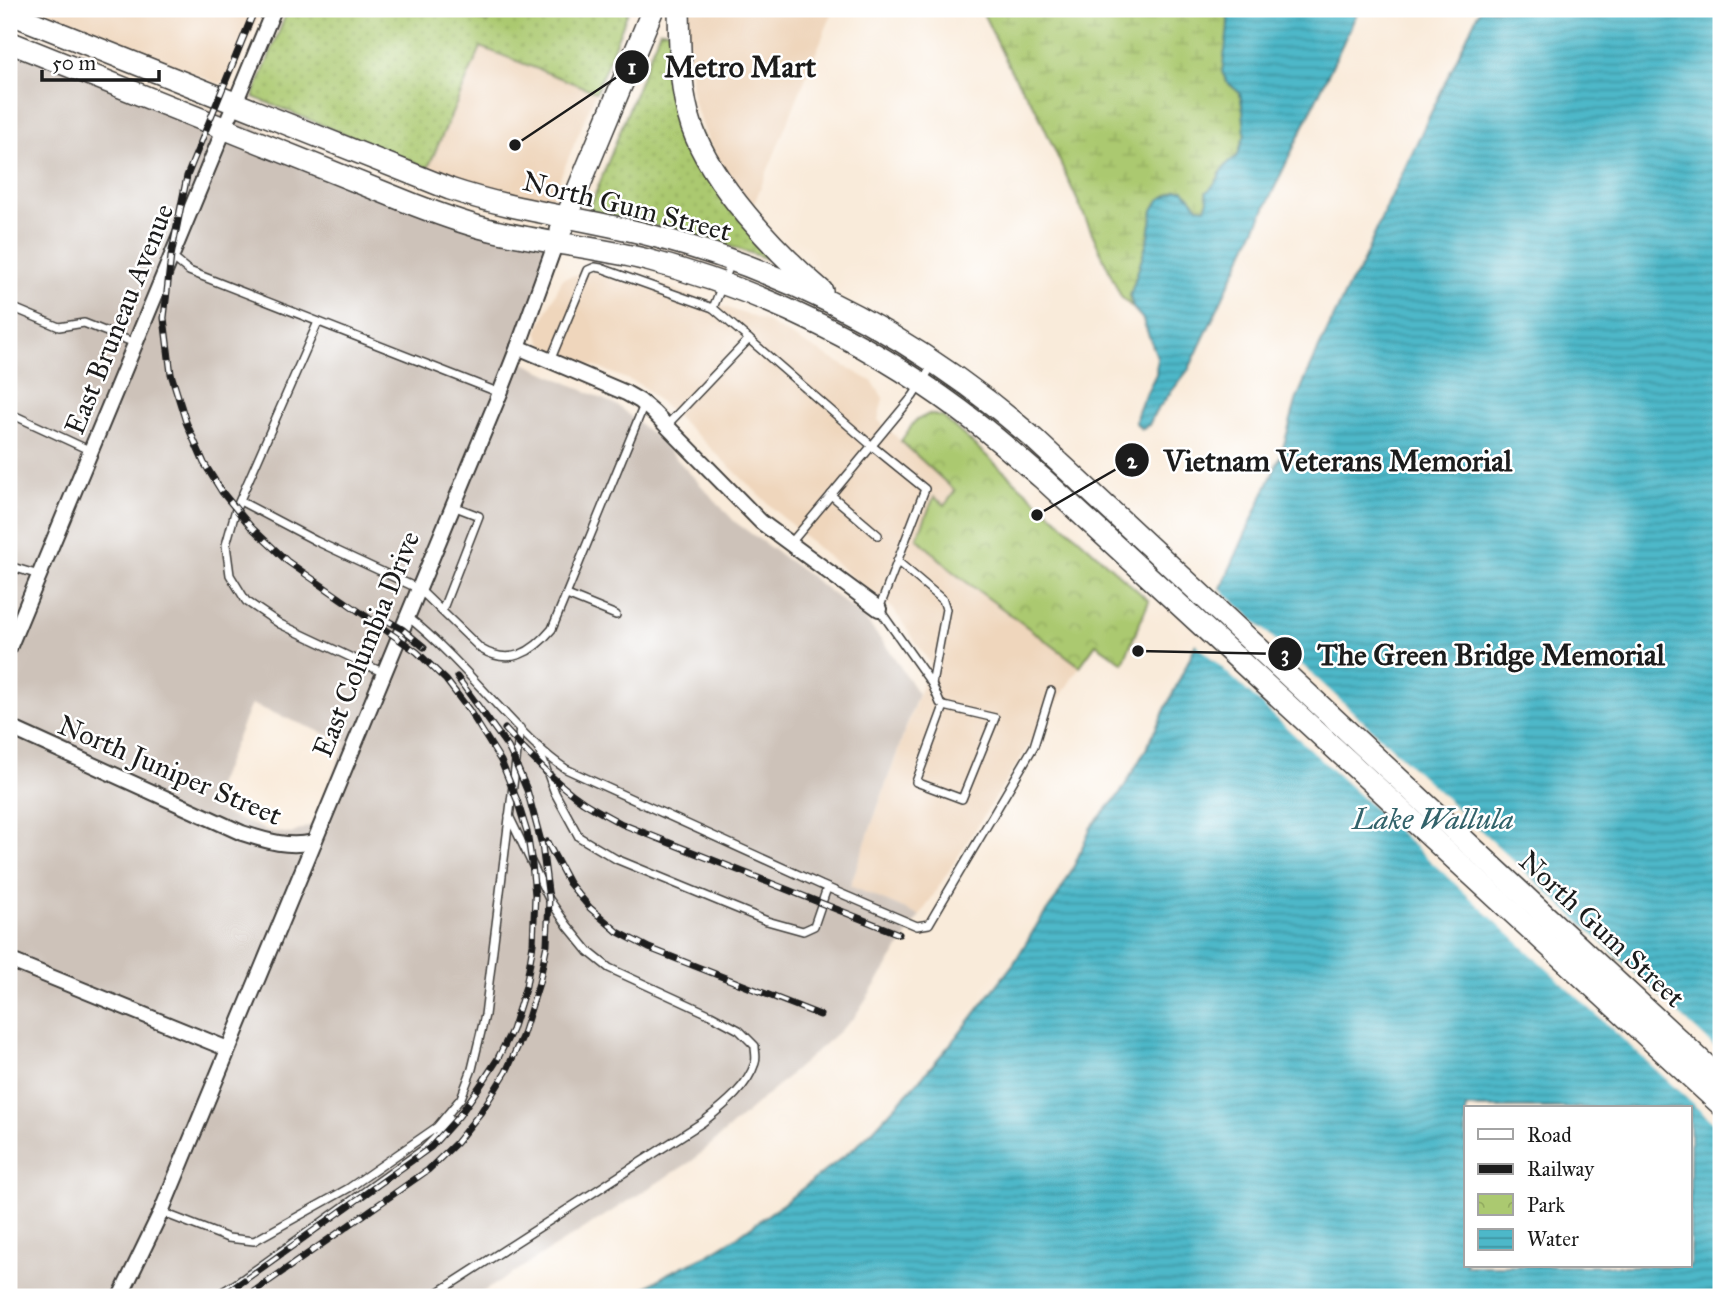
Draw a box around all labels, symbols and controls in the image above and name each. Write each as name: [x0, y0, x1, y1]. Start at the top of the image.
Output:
scale bar: [42, 38, 159, 82]
callout: Metro Mart: [615, 41, 830, 92]
text: Metro Mart: [664, 49, 816, 85]
text: 50 m: [52, 50, 97, 76]
text: 1: [628, 54, 636, 80]
street label: North Gum Street: [519, 163, 735, 249]
street label: East Bruneau Avenue: [57, 199, 181, 439]
callout: Vietnam Veterans Memorial: [1115, 435, 1526, 486]
text: Vietnam Veterans Memorial: [1163, 443, 1513, 479]
text: 2: [1127, 448, 1138, 474]
street label: East Columbia Drive: [305, 526, 427, 762]
callout: The Green Bridge Memorial: [1268, 629, 1678, 680]
text: The Green Bridge Memorial: [1317, 637, 1666, 673]
text: 3: [1281, 641, 1289, 667]
street label: North Juniper Street: [53, 707, 287, 833]
water label: Lake Wallula: [1350, 801, 1514, 837]
street label: North Gum Street: [1512, 843, 1692, 1015]
legend: [1464, 1106, 1692, 1268]
text: Road: [1527, 1122, 1572, 1148]
text: Railway: [1527, 1156, 1595, 1182]
text: Park: [1527, 1192, 1565, 1218]
text: Water: [1527, 1226, 1579, 1252]

